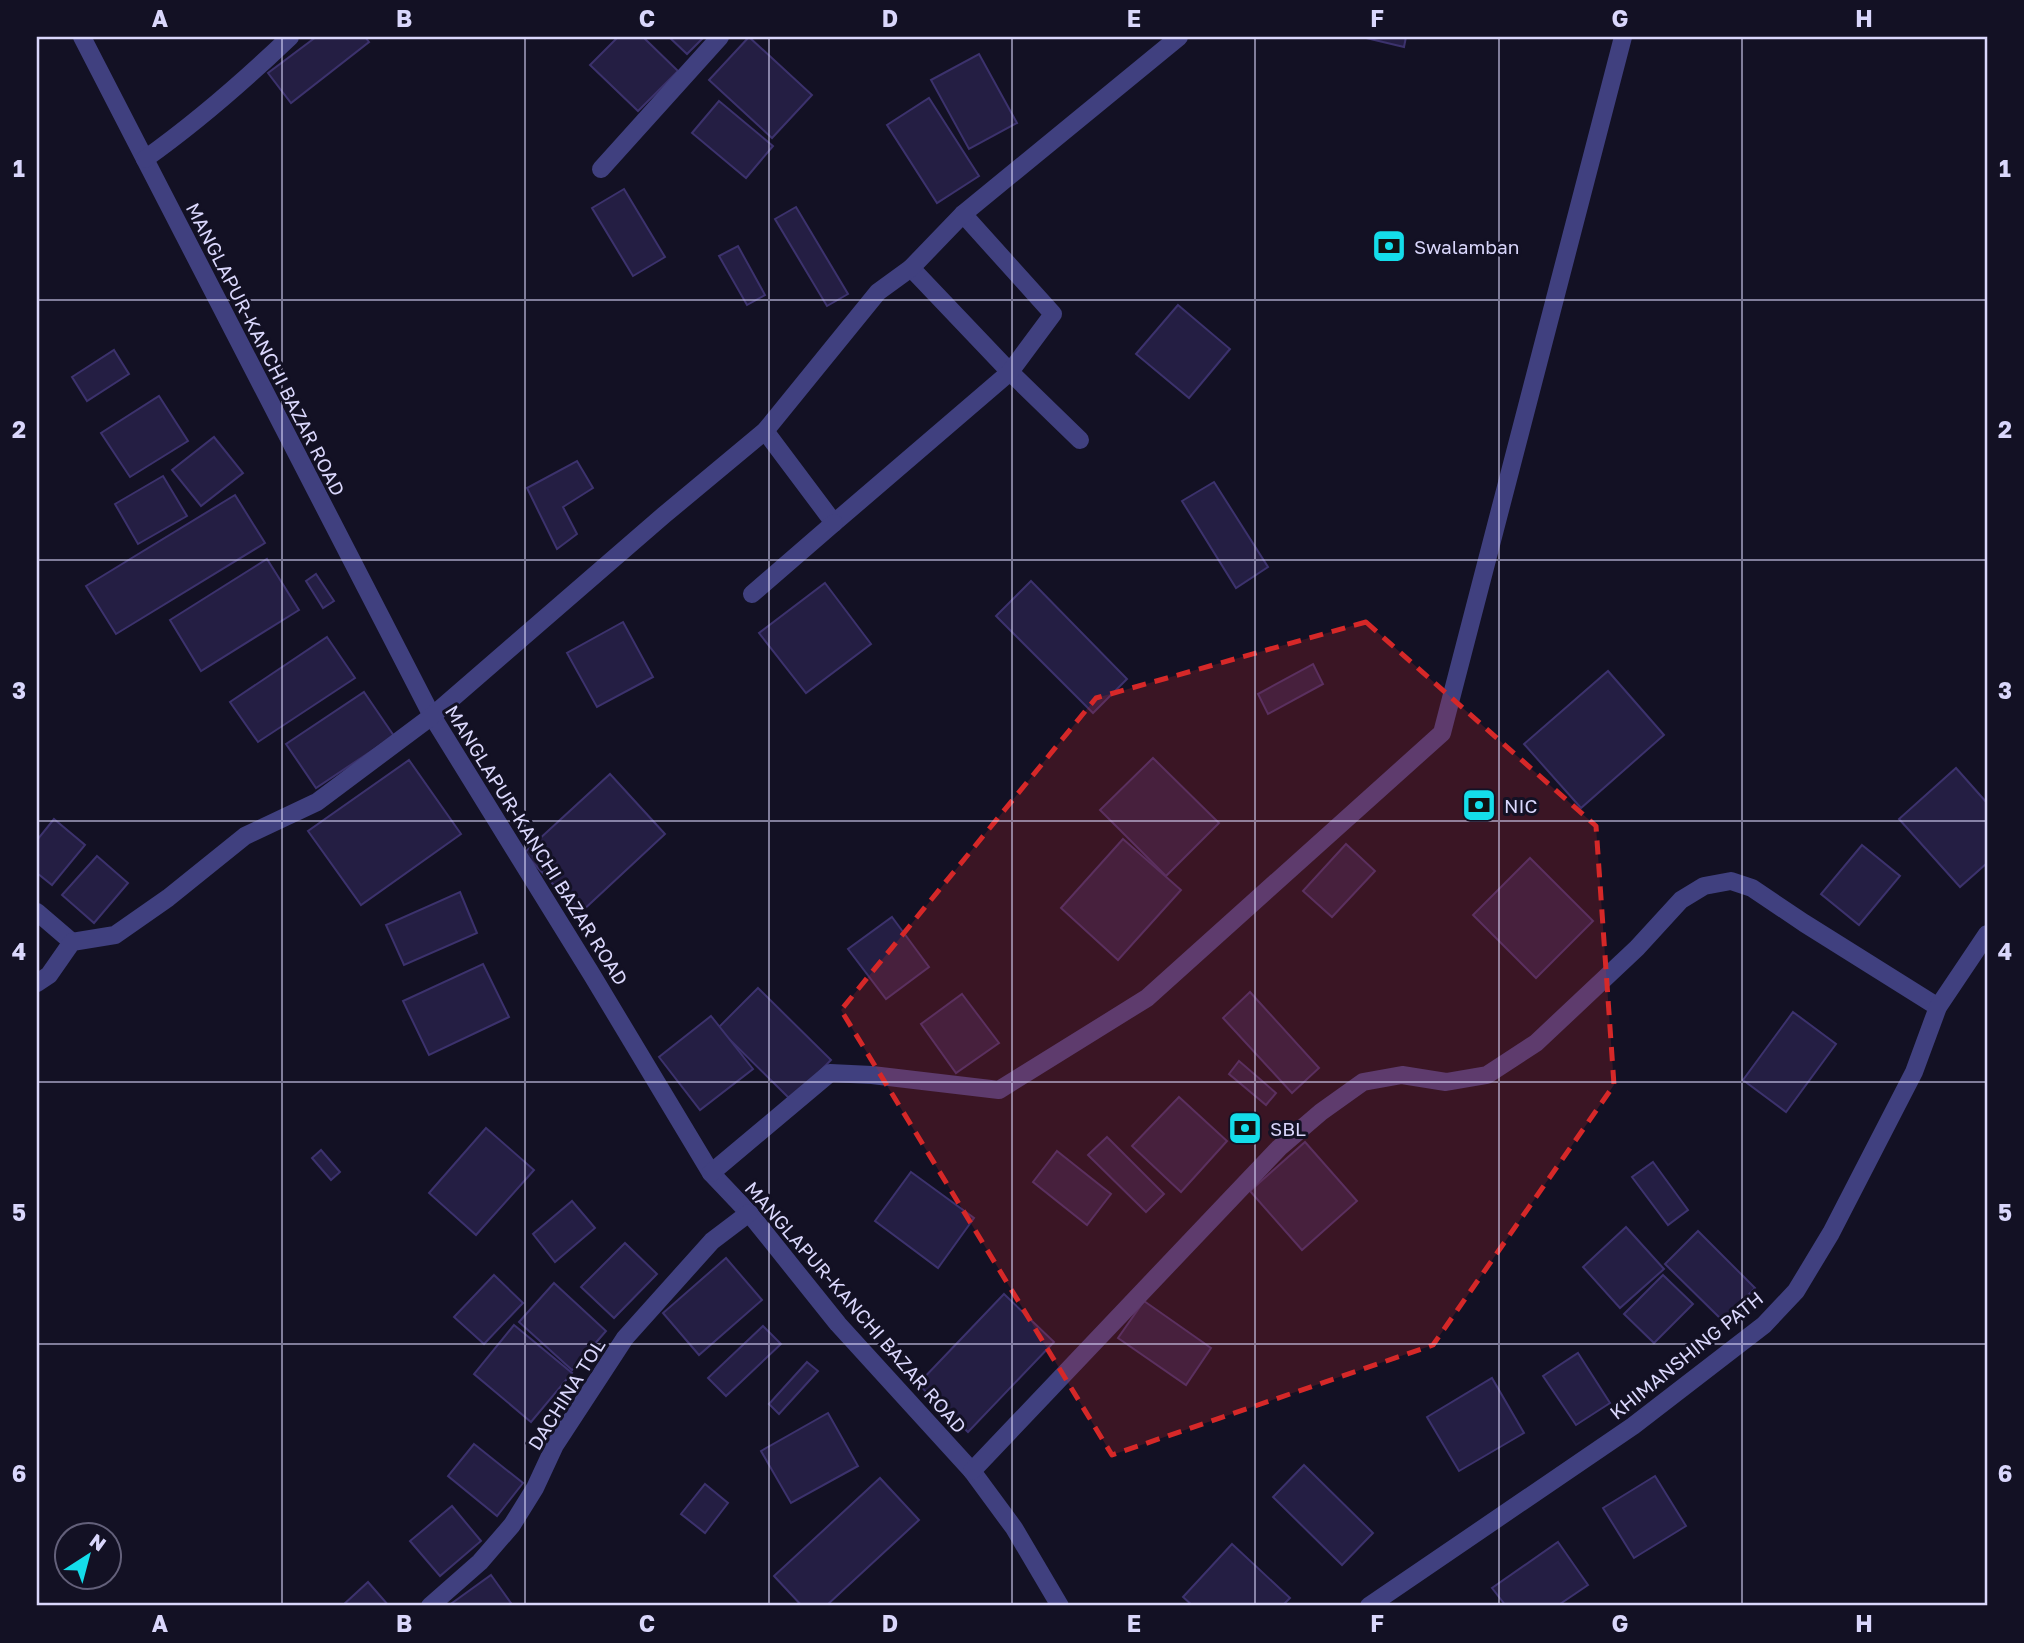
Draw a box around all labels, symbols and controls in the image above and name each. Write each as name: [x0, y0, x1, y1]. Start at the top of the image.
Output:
text: A: [152, 4, 169, 32]
text: B: [396, 4, 412, 32]
text: C: [639, 4, 655, 32]
text: D: [882, 4, 898, 32]
text: E: [1127, 4, 1141, 32]
text: F: [1370, 4, 1384, 32]
text: G: [1612, 4, 1628, 32]
text: H: [1855, 4, 1873, 32]
text: 1: [13, 154, 25, 182]
text: 1: [1999, 154, 2011, 182]
street label: MANGLAPUR-KANCHI BAZAR ROAD: [182, 199, 350, 499]
bank icon: Swalamban: [1370, 227, 1408, 265]
place label: Swalamban: [1414, 235, 1519, 258]
text: 2: [12, 415, 26, 443]
text: 2: [1998, 415, 2012, 443]
text: 3: [12, 676, 26, 704]
text: 3: [1998, 676, 2012, 704]
street label: MANGLAPUR-KANCHI BAZAR ROAD: [441, 701, 633, 989]
bank icon: NIC: [1460, 786, 1498, 824]
place label: NIC: [1504, 794, 1537, 817]
text: 4: [12, 937, 26, 965]
text: 4: [1998, 937, 2012, 965]
bank icon: SBL: [1226, 1109, 1264, 1147]
place label: SBL: [1270, 1117, 1306, 1140]
street label: MANGLAPUR-KANCHI BAZAR ROAD: [740, 1177, 972, 1437]
text: 5: [12, 1198, 26, 1226]
text: 5: [1998, 1198, 2012, 1226]
street label: KHIMANSHING PATH: [1605, 1286, 1767, 1424]
street label: DACHINA TOL: [523, 1334, 609, 1454]
text: 6: [12, 1459, 26, 1487]
text: 6: [1998, 1459, 2012, 1487]
north arrow: [52, 1520, 122, 1590]
text: N: [86, 1528, 111, 1555]
text: A: [152, 1609, 169, 1637]
text: B: [396, 1609, 412, 1637]
text: C: [639, 1609, 655, 1637]
text: D: [882, 1609, 898, 1637]
text: E: [1127, 1609, 1141, 1637]
text: F: [1370, 1609, 1384, 1637]
text: G: [1612, 1609, 1628, 1637]
text: H: [1855, 1609, 1873, 1637]

